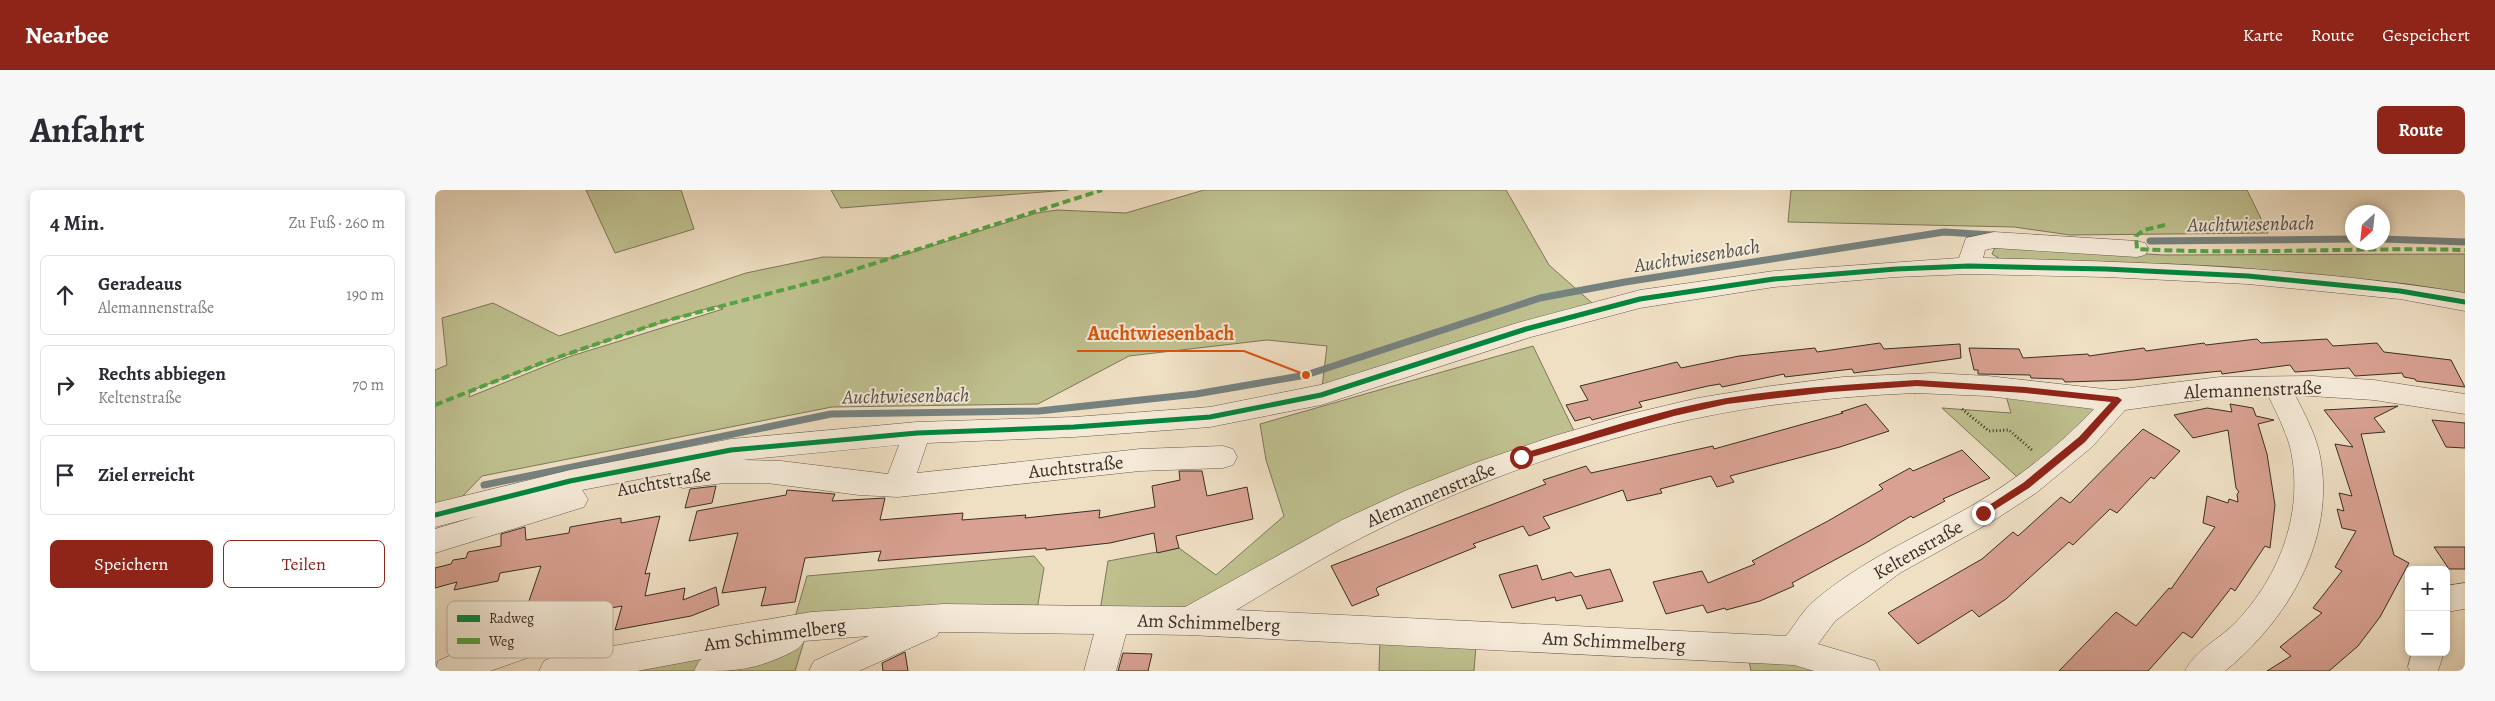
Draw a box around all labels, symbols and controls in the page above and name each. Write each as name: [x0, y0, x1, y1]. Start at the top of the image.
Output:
text: Nearbee: [25, 19, 109, 51]
text: Karte: [2243, 23, 2283, 47]
text: Route: [2311, 23, 2354, 47]
text: Gespeichert: [2382, 23, 2470, 47]
text: Anfahrt: [30, 106, 145, 154]
button: Route: [2377, 106, 2465, 154]
north arrow: [2345, 205, 2390, 250]
text: 4 Min.: [50, 209, 105, 237]
water label: Auchtwiesenbach: [2186, 209, 2315, 239]
text: Zu Fuß · 260 m: [288, 212, 385, 234]
water label: Auchtwiesenbach: [1631, 233, 1762, 279]
text: Geradeaus: [98, 271, 182, 297]
icon: ahead: [51, 281, 79, 309]
text: 190 m: [346, 284, 384, 306]
text: Alemannenstraße: [98, 297, 214, 319]
callout: Auchtwiesenbach: [1077, 316, 1244, 351]
text: Auchtwiesenbach: [1087, 320, 1235, 347]
text: Rechts abbiegen: [98, 361, 226, 387]
icon: right: [51, 371, 79, 399]
text: 70 m: [352, 374, 384, 396]
street label: Alemannenstraße: [2183, 375, 2322, 405]
water label: Auchtwiesenbach: [841, 381, 970, 411]
text: Keltenstraße: [98, 387, 182, 409]
route start: [1510, 446, 1533, 469]
street label: Auchtstraße: [1026, 449, 1125, 485]
street label: Alemannenstraße: [1362, 456, 1500, 534]
icon: arrive: [51, 461, 79, 489]
street label: Auchtstraße: [614, 461, 713, 503]
text: Ziel erreicht: [98, 462, 195, 488]
route end: [1972, 502, 1995, 525]
street label: Keltenstraße: [1869, 514, 1967, 586]
button: Speichern: [50, 540, 213, 588]
button: Teilen: [223, 540, 385, 588]
map controls: [2405, 566, 2450, 656]
button: +: [2405, 566, 2450, 611]
legend: [447, 601, 613, 658]
street label: Am Schimmelberg: [1136, 607, 1282, 639]
text: Radweg: [489, 609, 534, 628]
button: −: [2405, 611, 2450, 656]
street label: Am Schimmelberg: [701, 612, 848, 658]
street label: Am Schimmelberg: [1541, 625, 1687, 659]
text: Weg: [488, 632, 514, 651]

